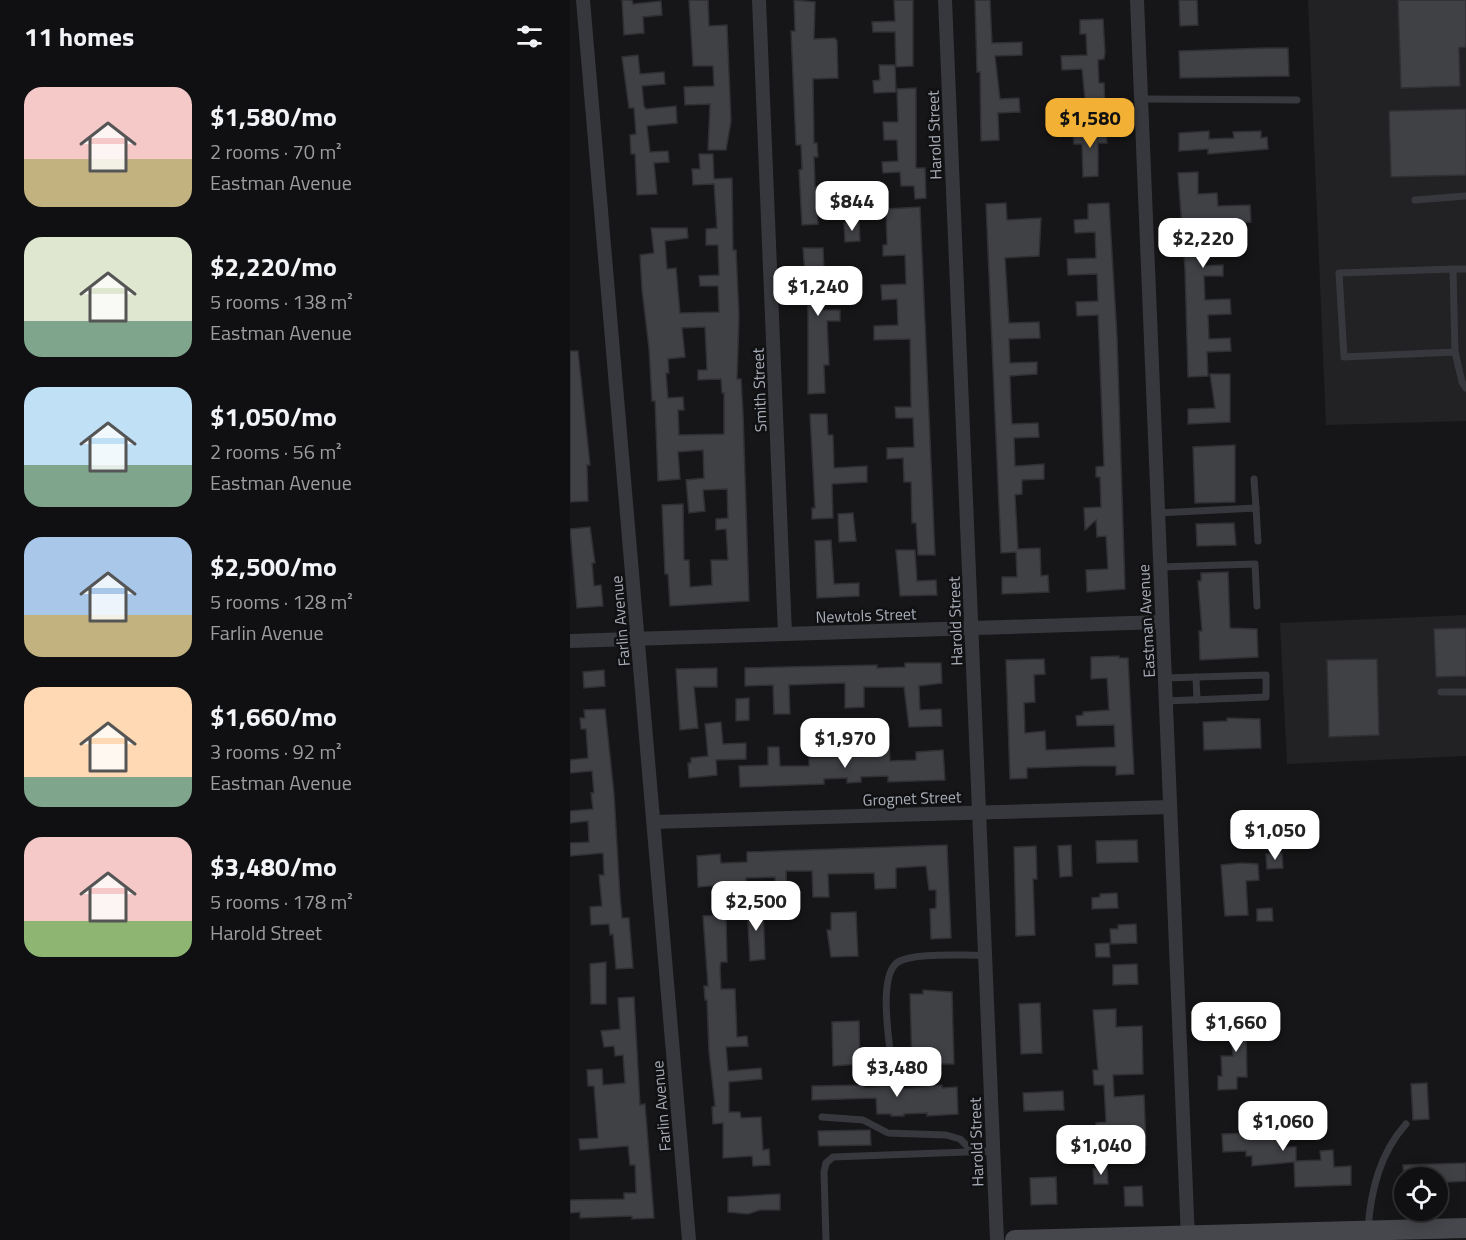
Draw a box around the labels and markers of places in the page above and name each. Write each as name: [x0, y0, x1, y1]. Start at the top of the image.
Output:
pin: $1,580: [1041, 98, 1139, 149]
pin: $844: [816, 181, 888, 232]
pin: $2,220: [1154, 218, 1252, 269]
pin: $1,240: [769, 266, 867, 317]
pin: $1,970: [796, 718, 894, 769]
pin: $1,050: [1226, 810, 1324, 861]
pin: $2,500: [707, 881, 805, 932]
pin: $1,660: [1187, 1002, 1285, 1053]
pin: $3,480: [848, 1047, 946, 1098]
pin: $1,060: [1234, 1101, 1332, 1152]
pin: $1,040: [1052, 1125, 1150, 1176]

